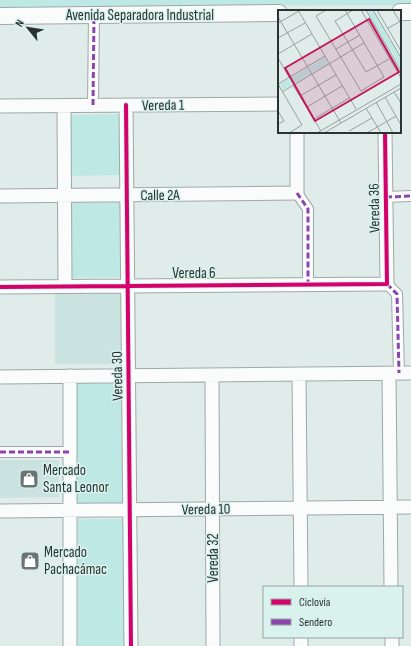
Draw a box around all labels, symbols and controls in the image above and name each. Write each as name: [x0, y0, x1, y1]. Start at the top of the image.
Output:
street label: Avenida Separadora Industrial: [65, 6, 214, 25]
north arrow: [8, 8, 48, 48]
inset map: [278, 10, 401, 133]
text: N: [13, 17, 27, 29]
street label: Vereda 1: [142, 96, 185, 115]
street label: Vereda 36: [365, 183, 384, 233]
street label: Calle 2A: [140, 186, 180, 205]
street label: Vereda 6: [172, 264, 216, 283]
street label: Vereda 30: [108, 351, 127, 401]
place label: Mercado Santa Leonor: [43, 461, 110, 497]
shop icon: Mercado Santa Leonor: [18, 468, 40, 490]
street label: Vereda 10: [181, 500, 231, 519]
street label: Vereda 32: [204, 533, 223, 583]
place label: Mercado Pachacámac: [44, 543, 107, 579]
shop icon: Mercado Pachacámac: [19, 550, 41, 572]
legend: [263, 586, 403, 638]
text: Ciclovía: [299, 595, 331, 610]
text: Sendero: [299, 615, 332, 630]

